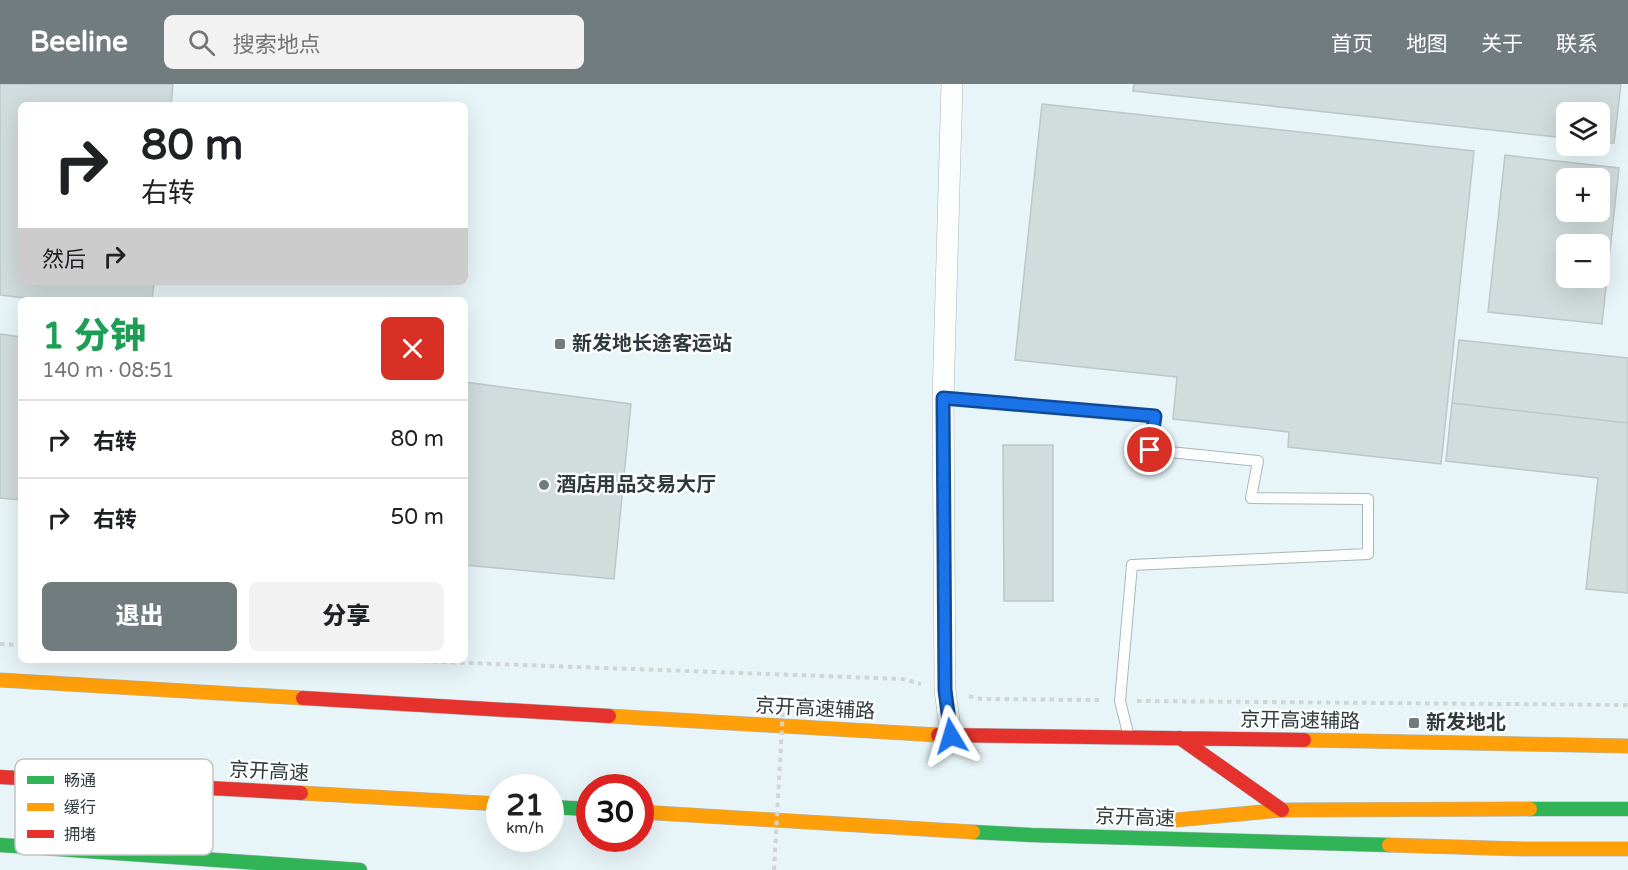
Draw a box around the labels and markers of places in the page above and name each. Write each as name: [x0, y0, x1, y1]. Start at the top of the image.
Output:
place label: 新发地长途客运站: [572, 332, 732, 356]
marker: 新发地长途客运站: [553, 337, 567, 351]
pin: [1124, 424, 1175, 475]
place label: 酒店用品交易大厅: [556, 473, 716, 497]
marker: 酒店用品交易大厅: [537, 478, 551, 492]
place label: 新发地北: [1426, 711, 1506, 735]
marker: 新发地北: [1407, 716, 1421, 730]

